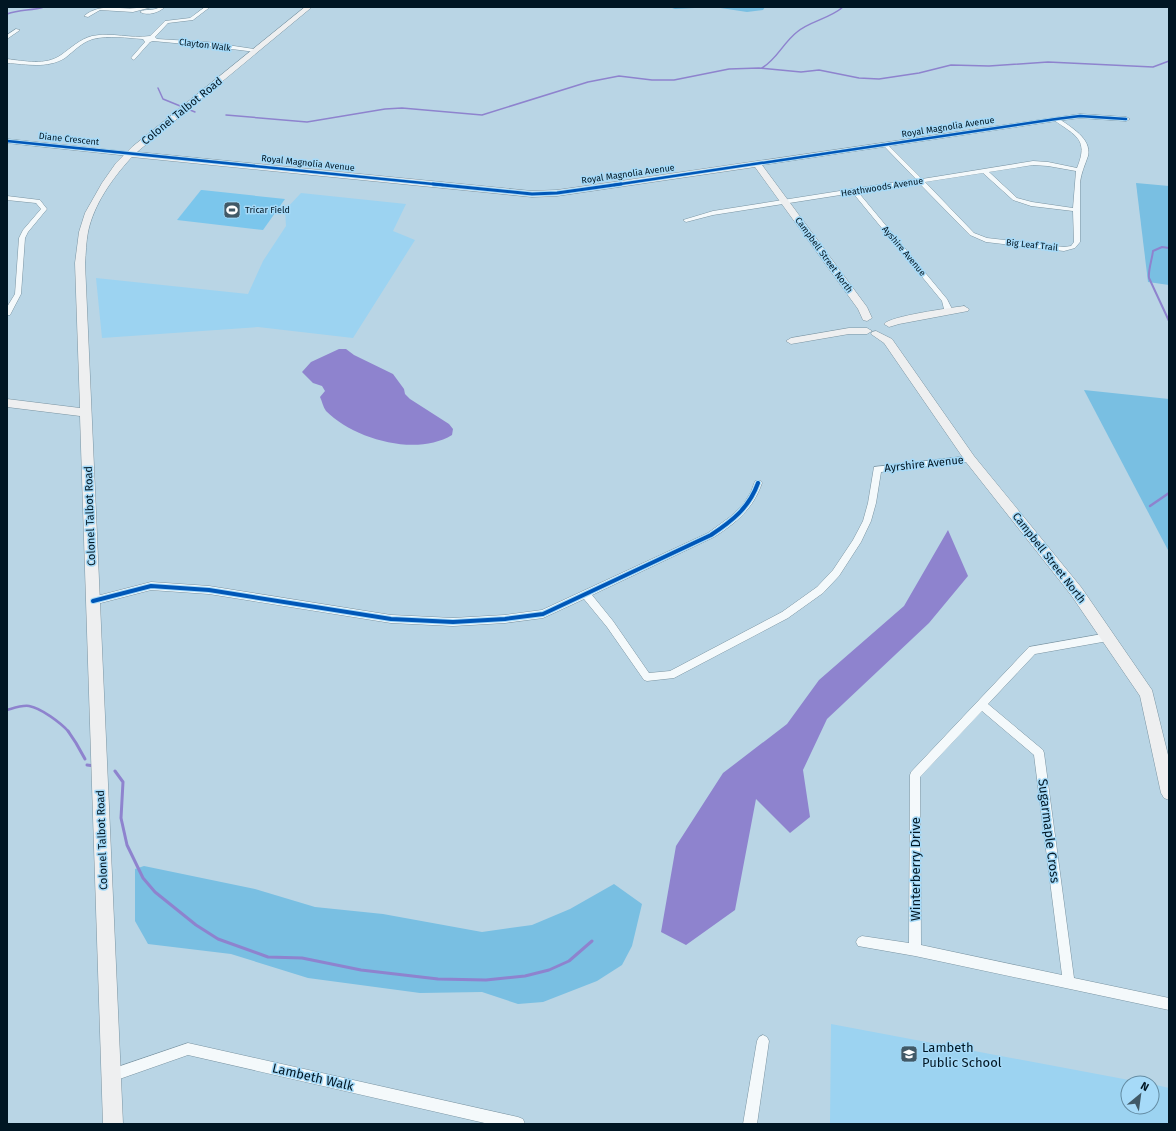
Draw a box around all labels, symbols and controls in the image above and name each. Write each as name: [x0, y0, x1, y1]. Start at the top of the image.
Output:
street label: Clayton Walk: [179, 37, 232, 53]
street label: Colonel Talbot Road: [139, 74, 225, 148]
street label: Royal Magnolia Avenue: [901, 115, 995, 139]
street label: Diane Crescent: [38, 131, 100, 147]
street label: Royal Magnolia Avenue: [261, 153, 355, 173]
street label: Royal Magnolia Avenue: [581, 162, 675, 185]
street label: Heathwoods Avenue: [840, 176, 924, 198]
sports icon: Tricar Field: [222, 200, 242, 220]
place label: Tricar Field: [245, 205, 290, 215]
street label: Campbell Street North: [793, 215, 855, 295]
street label: Ayshire Avenue: [880, 224, 928, 278]
street label: Big Leaf Trail: [1006, 237, 1059, 253]
street label: Ayrshire Avenue: [884, 453, 964, 475]
street label: Colonel Talbot Road: [82, 466, 98, 566]
street label: Campbell Street North: [1010, 510, 1088, 606]
street label: Sugarmaple Cross: [1035, 778, 1063, 884]
street label: Colonel Talbot Road: [94, 790, 110, 890]
street label: Winterberry Drive: [908, 817, 923, 921]
place label: Lambeth Public School: [922, 1040, 1002, 1070]
school or university icon: Lambeth Public School: [899, 1044, 919, 1064]
street label: Lambeth Walk: [271, 1060, 355, 1094]
north arrow: [1120, 1075, 1160, 1115]
text: N: [1138, 1079, 1151, 1094]

